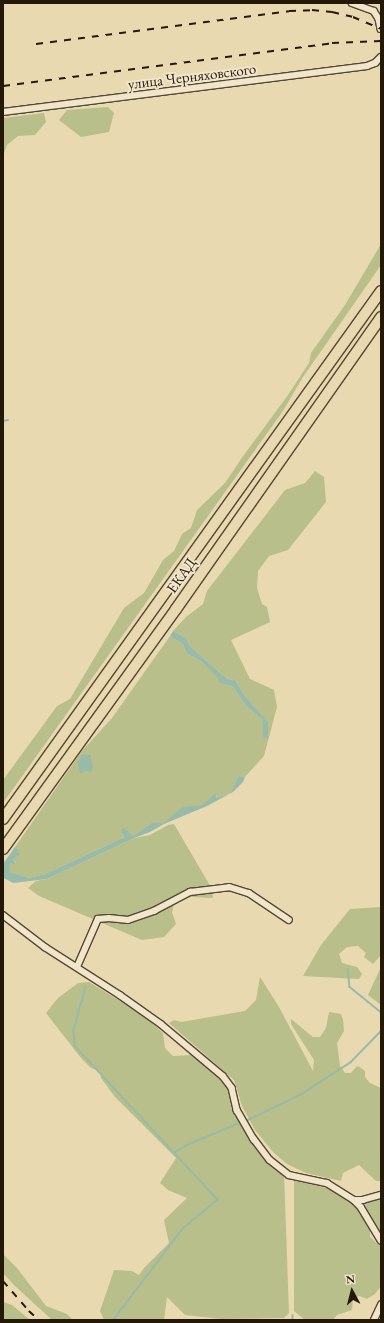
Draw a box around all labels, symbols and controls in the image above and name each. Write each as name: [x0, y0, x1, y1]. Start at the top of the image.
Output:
street label: улица Черняховского: [127, 59, 257, 93]
street label: ЕКАД: [162, 554, 200, 596]
north arrow: [332, 1271, 372, 1311]
text: N: [345, 1272, 356, 1287]

